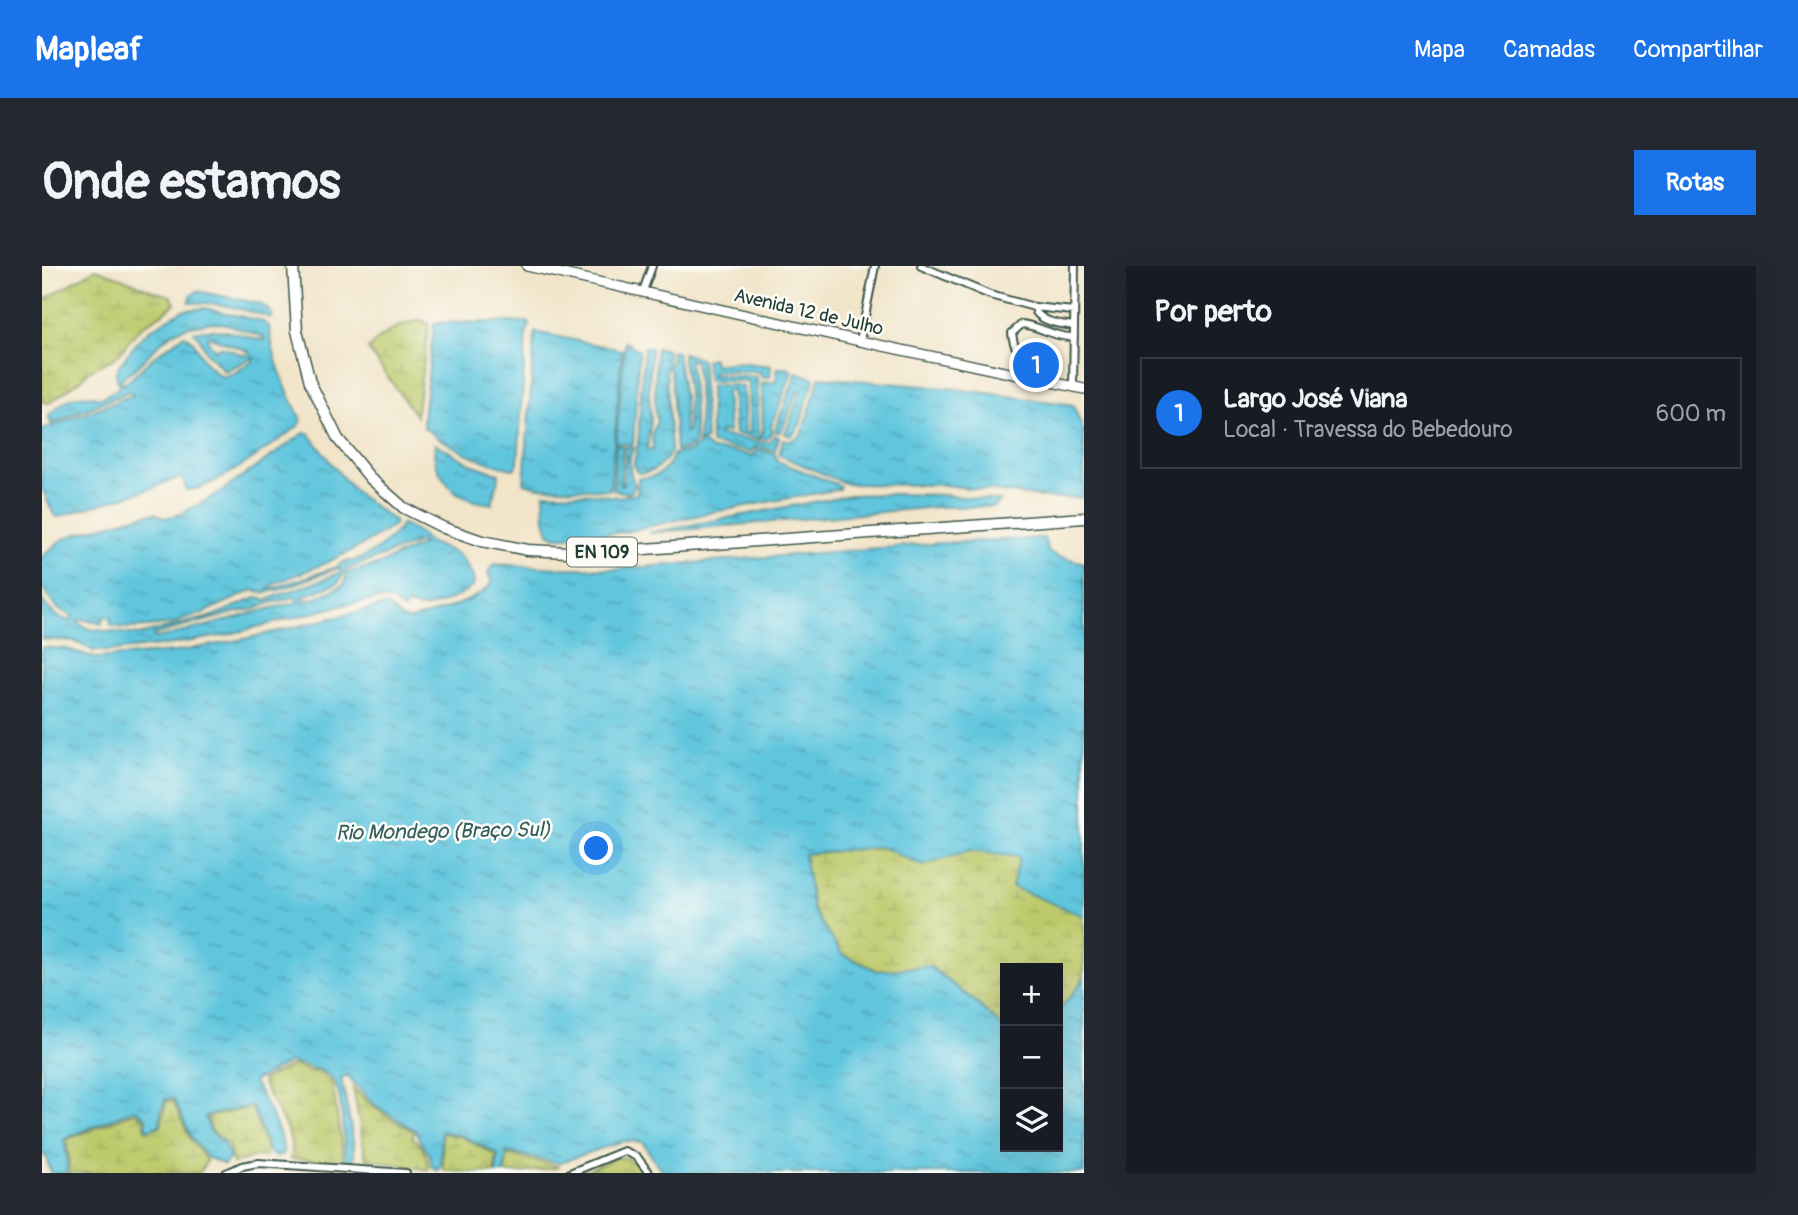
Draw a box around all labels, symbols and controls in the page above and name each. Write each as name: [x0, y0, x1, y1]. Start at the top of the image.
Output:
text: Mapleaf: [35, 29, 143, 70]
text: Mapa: [1414, 35, 1465, 64]
text: Camadas: [1503, 35, 1595, 64]
text: Compartilhar: [1633, 35, 1763, 64]
button: Rotas: [1634, 150, 1756, 215]
text: Onde estamos: [42, 152, 340, 213]
street label: Avenida 12 de Julho: [732, 283, 886, 341]
text: Por perto: [1154, 293, 1272, 330]
pin: 1: [1013, 339, 1059, 391]
text: Largo José Viana: [1223, 383, 1408, 415]
text: 1: [1175, 399, 1184, 428]
text: 600 m: [1656, 399, 1726, 428]
text: Local · Travessa do Bebedouro: [1223, 415, 1512, 444]
road number: EN 109: [567, 538, 637, 566]
water label: Rio Mondego (Braço Sul): [335, 816, 551, 847]
your location: [579, 831, 613, 865]
map controls: [1000, 963, 1063, 1152]
button: +: [1000, 963, 1063, 1026]
button: −: [1000, 1026, 1063, 1089]
button: layers: [1000, 1089, 1063, 1152]

